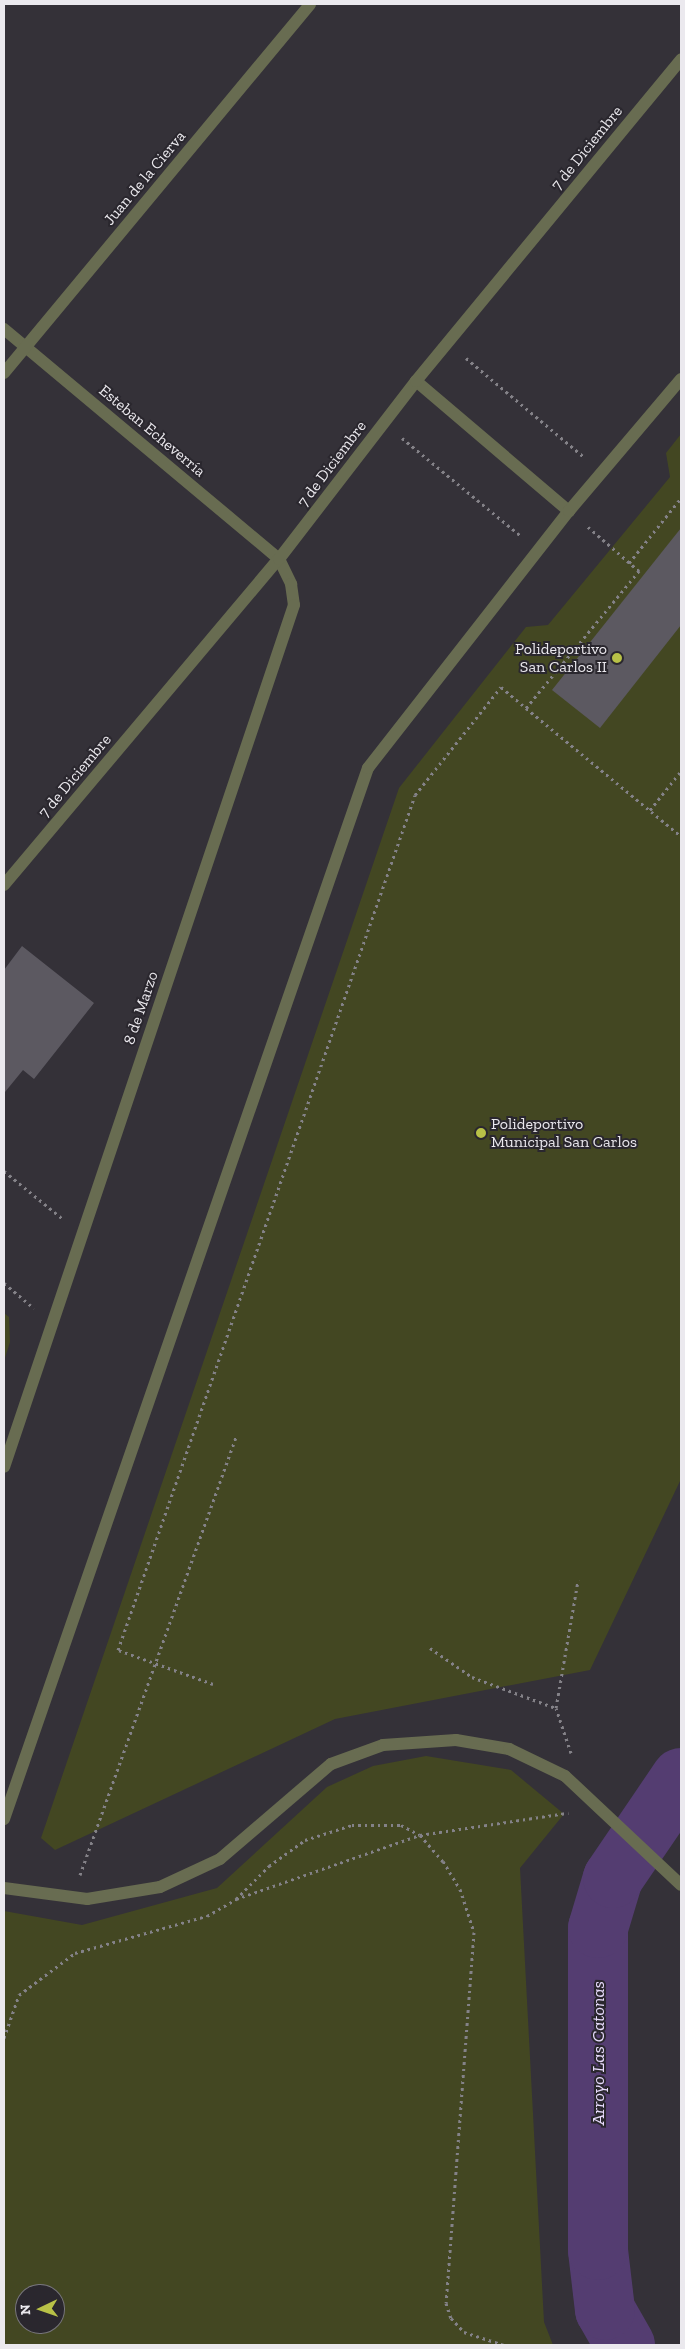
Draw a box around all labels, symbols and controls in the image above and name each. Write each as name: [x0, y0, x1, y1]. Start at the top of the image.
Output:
street label: 7 de Diciembre: [547, 102, 627, 194]
street label: Juan de la Cierva: [100, 127, 190, 229]
street label: Esteban Echeverría: [95, 381, 209, 481]
street label: 7 de Diciembre: [293, 417, 371, 511]
place label: Polideportivo San Carlos II: [515, 639, 607, 677]
marker: Polideportivo San Carlos II: [611, 652, 623, 664]
street label: 7 de Diciembre: [35, 730, 115, 822]
street label: 8 de Marzo: [120, 969, 162, 1047]
place label: Polideportivo Municipal San Carlos: [491, 1114, 637, 1152]
marker: Polideportivo Municipal San Carlos: [475, 1127, 487, 1139]
water label: Arroyo Las Catonas: [587, 1981, 609, 2125]
north arrow: [15, 2284, 65, 2334]
text: N: [17, 2304, 34, 2316]

